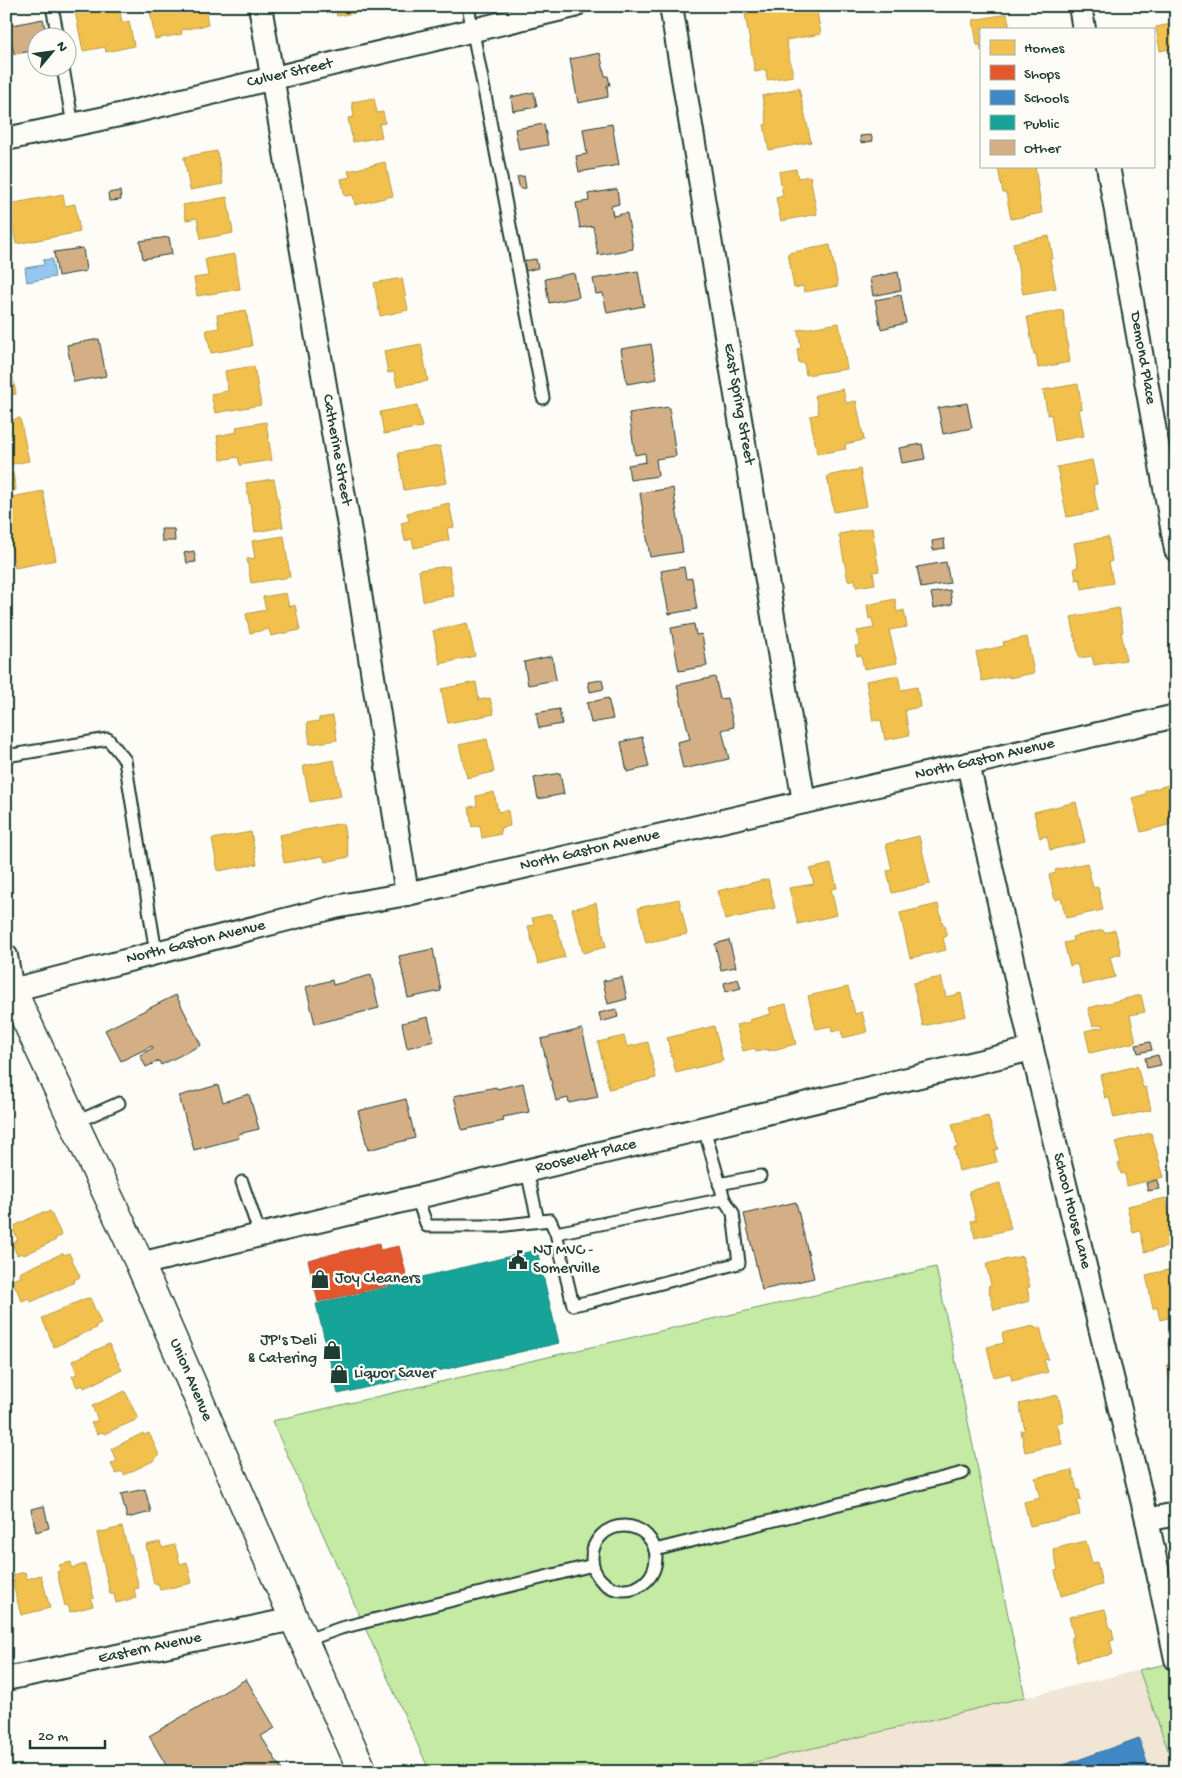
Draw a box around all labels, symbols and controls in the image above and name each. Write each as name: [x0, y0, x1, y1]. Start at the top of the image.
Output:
north arrow: [28, 28, 78, 78]
legend: [980, 28, 1154, 168]
text: N: [52, 39, 71, 55]
text: Homes: [1024, 40, 1065, 58]
street label: Culver Street: [245, 55, 336, 93]
text: Shops: [1024, 66, 1060, 84]
text: Schools: [1024, 90, 1069, 108]
text: Public: [1023, 116, 1060, 134]
text: Other: [1024, 140, 1062, 158]
street label: Demond Place: [1124, 309, 1160, 407]
street label: East Spring Street: [718, 342, 758, 467]
street label: Catherine Street: [317, 393, 355, 508]
street label: North Gaston Avenue: [913, 735, 1057, 785]
street label: North Gaston Avenue: [518, 826, 662, 876]
street label: North Gaston Avenue: [125, 916, 268, 969]
street label: Roosevelt Place: [534, 1135, 639, 1179]
street label: School House Lane: [1047, 1151, 1095, 1272]
place label: NJ MVC - Somerville: [533, 1242, 601, 1279]
public building icon: NJ MVC - Somerville: [507, 1249, 529, 1271]
shop icon: Joy Cleaners: [309, 1268, 331, 1290]
place label: Joy Cleaners: [335, 1270, 421, 1289]
place label: JP's Deli & Catering: [248, 1332, 317, 1369]
street label: Union Avenue: [164, 1336, 216, 1425]
shop icon: JP's Deli & Catering: [321, 1339, 343, 1361]
shop icon: Liquor Saver: [328, 1363, 350, 1385]
place label: Liquor Saver: [354, 1365, 437, 1384]
street label: Eastern Avenue: [97, 1629, 204, 1669]
scale bar: [30, 1718, 105, 1750]
text: 20 m: [38, 1728, 68, 1746]

